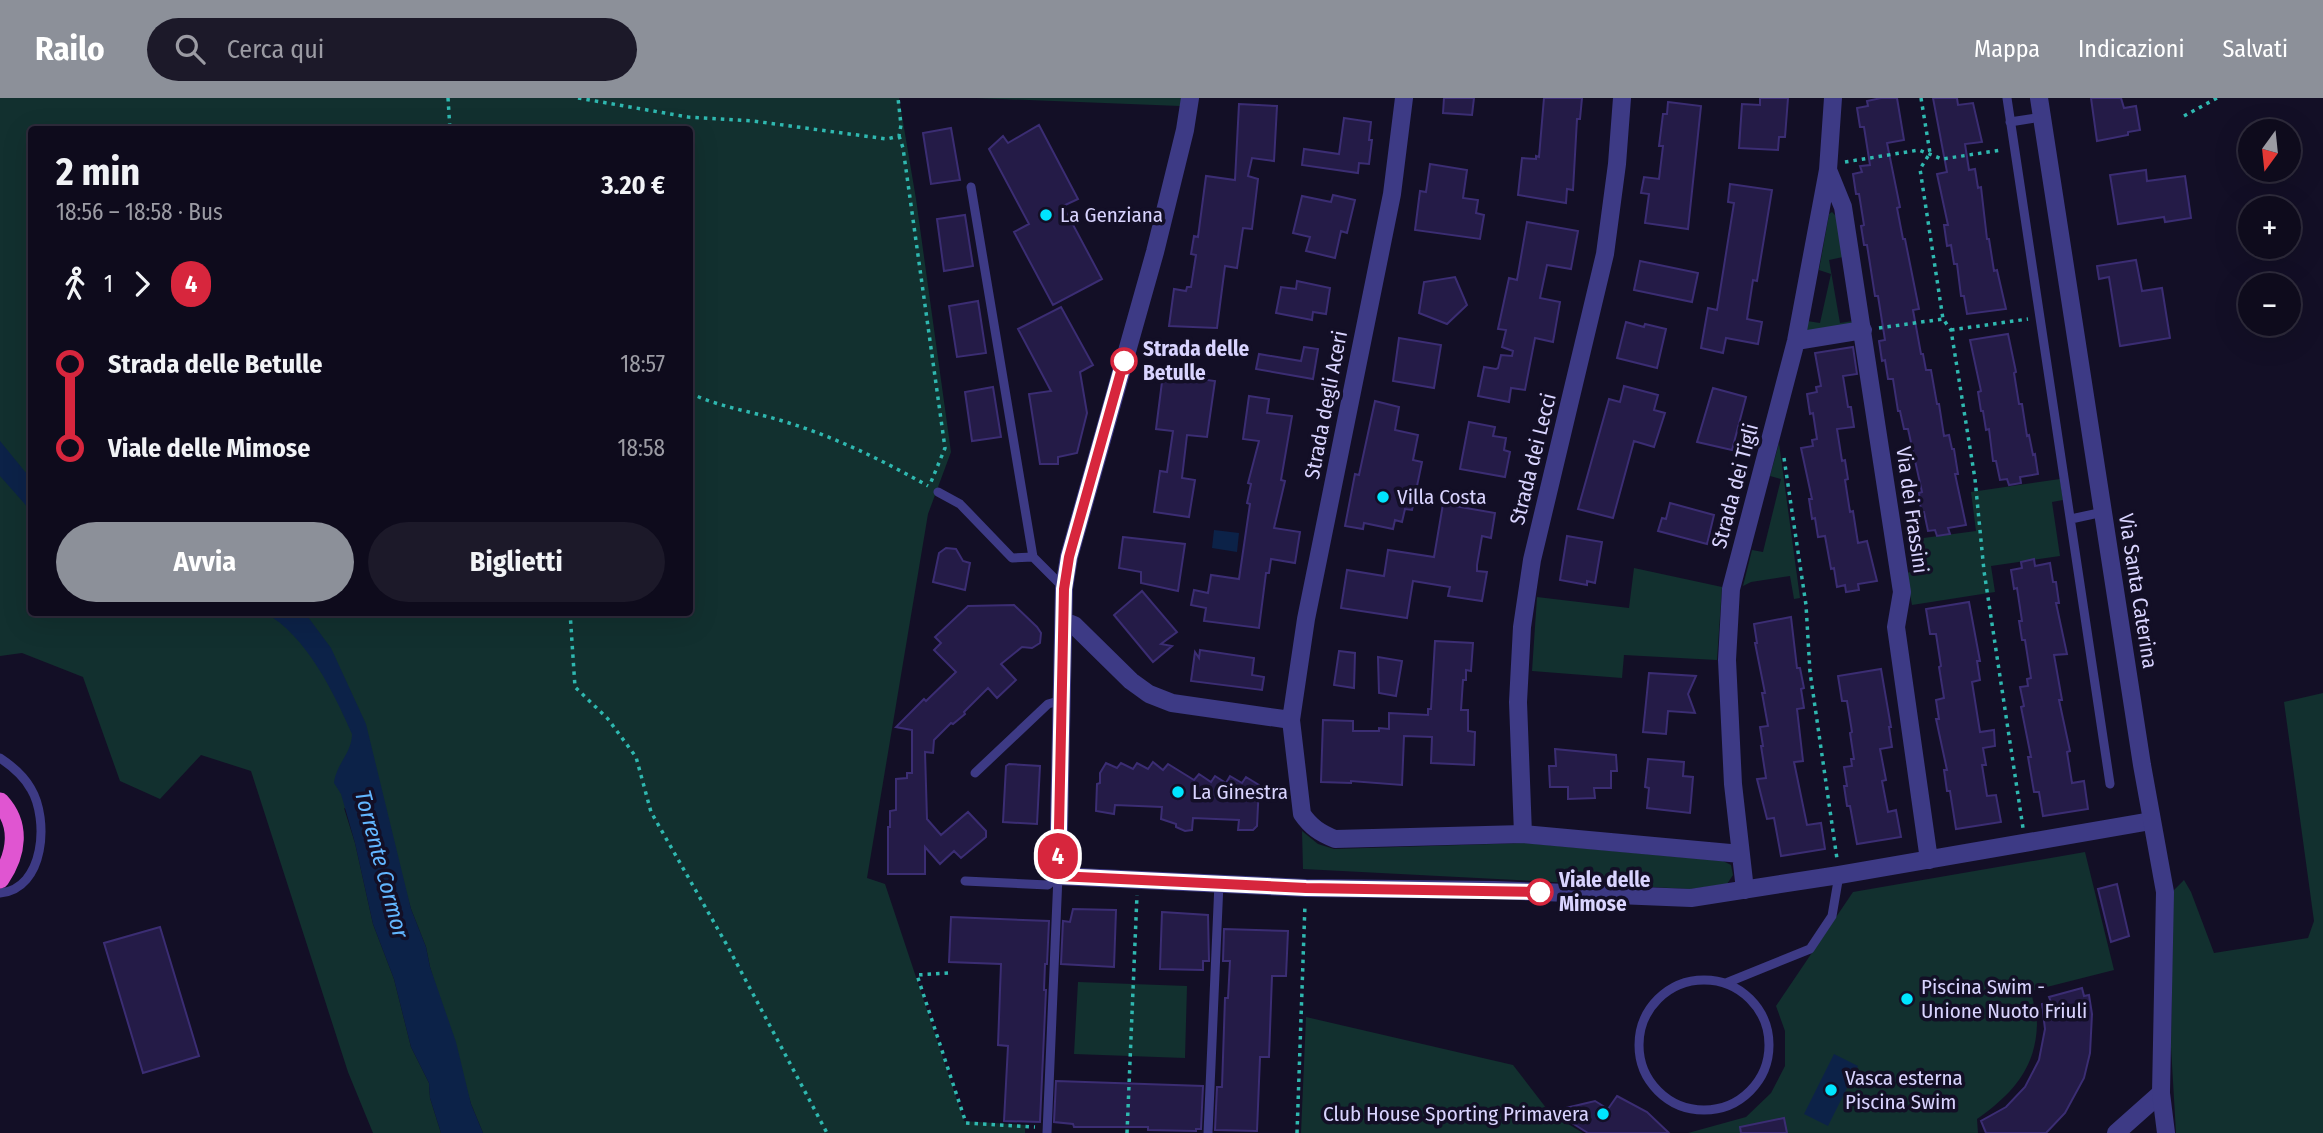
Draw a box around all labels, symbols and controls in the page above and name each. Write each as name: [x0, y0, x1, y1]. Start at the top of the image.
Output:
search box: [147, 18, 637, 81]
text: Railo: [35, 29, 105, 69]
icon: search: [171, 30, 209, 68]
text: Cerca qui: [227, 34, 324, 65]
text: Mappa: [1974, 35, 2040, 63]
text: Indicazioni: [2078, 35, 2184, 63]
text: Salvati: [2222, 35, 2288, 63]
north arrow: [2238, 119, 2301, 182]
map controls: [2238, 119, 2301, 336]
text: 2 min: [56, 149, 140, 195]
text: 3.20 €: [601, 170, 665, 201]
button: +: [2238, 196, 2301, 259]
text: 18:56 – 18:58 · Bus: [56, 198, 223, 226]
place label: La Genziana: [1060, 202, 1163, 228]
marker: La Genziana: [1038, 207, 1054, 223]
icon: walk: [56, 265, 94, 303]
icon: forward: [123, 265, 161, 303]
text: 1: [104, 270, 113, 298]
text: 4: [185, 270, 197, 298]
button: −: [2238, 273, 2301, 336]
street label: Strada degli Aceri: [1299, 329, 1353, 481]
place label: Strada delle Betulle: [1143, 336, 1250, 386]
marker: Strada delle Betulle: [1111, 348, 1137, 374]
text: Strada delle Betulle: [108, 349, 322, 380]
text: 18:57: [620, 350, 665, 378]
street label: Strada dei Lecci: [1504, 391, 1562, 527]
street label: Strada dei Tigli: [1706, 421, 1764, 551]
text: Viale delle Mimose: [108, 433, 310, 464]
text: 18:58: [618, 434, 665, 462]
street label: Via dei Frassini: [1890, 445, 1934, 575]
place label: Villa Costa: [1397, 484, 1486, 510]
marker: Villa Costa: [1375, 489, 1391, 505]
street label: Via Santa Caterina: [2113, 512, 2163, 670]
button: Avvia: [56, 522, 354, 602]
button: Biglietti: [368, 522, 665, 602]
place label: La Ginestra: [1192, 779, 1288, 805]
marker: La Ginestra: [1170, 784, 1186, 800]
water label: Torrente Cormor: [349, 787, 415, 942]
line badge: 4: [1035, 833, 1081, 879]
text: 4: [1052, 842, 1064, 870]
place label: Viale delle Mimose: [1558, 867, 1651, 917]
marker: Viale delle Mimose: [1527, 879, 1553, 905]
place label: Piscina Swim - Unione Nuoto Friuli: [1921, 974, 2087, 1024]
marker: Piscina Swim - Unione Nuoto Friuli: [1899, 991, 1915, 1007]
place label: Vasca esterna Piscina Swim: [1845, 1065, 1963, 1115]
marker: Vasca esterna Piscina Swim: [1823, 1082, 1839, 1098]
place label: Club House Sporting Primavera: [1323, 1101, 1589, 1127]
marker: Club House Sporting Primavera: [1595, 1106, 1611, 1122]

